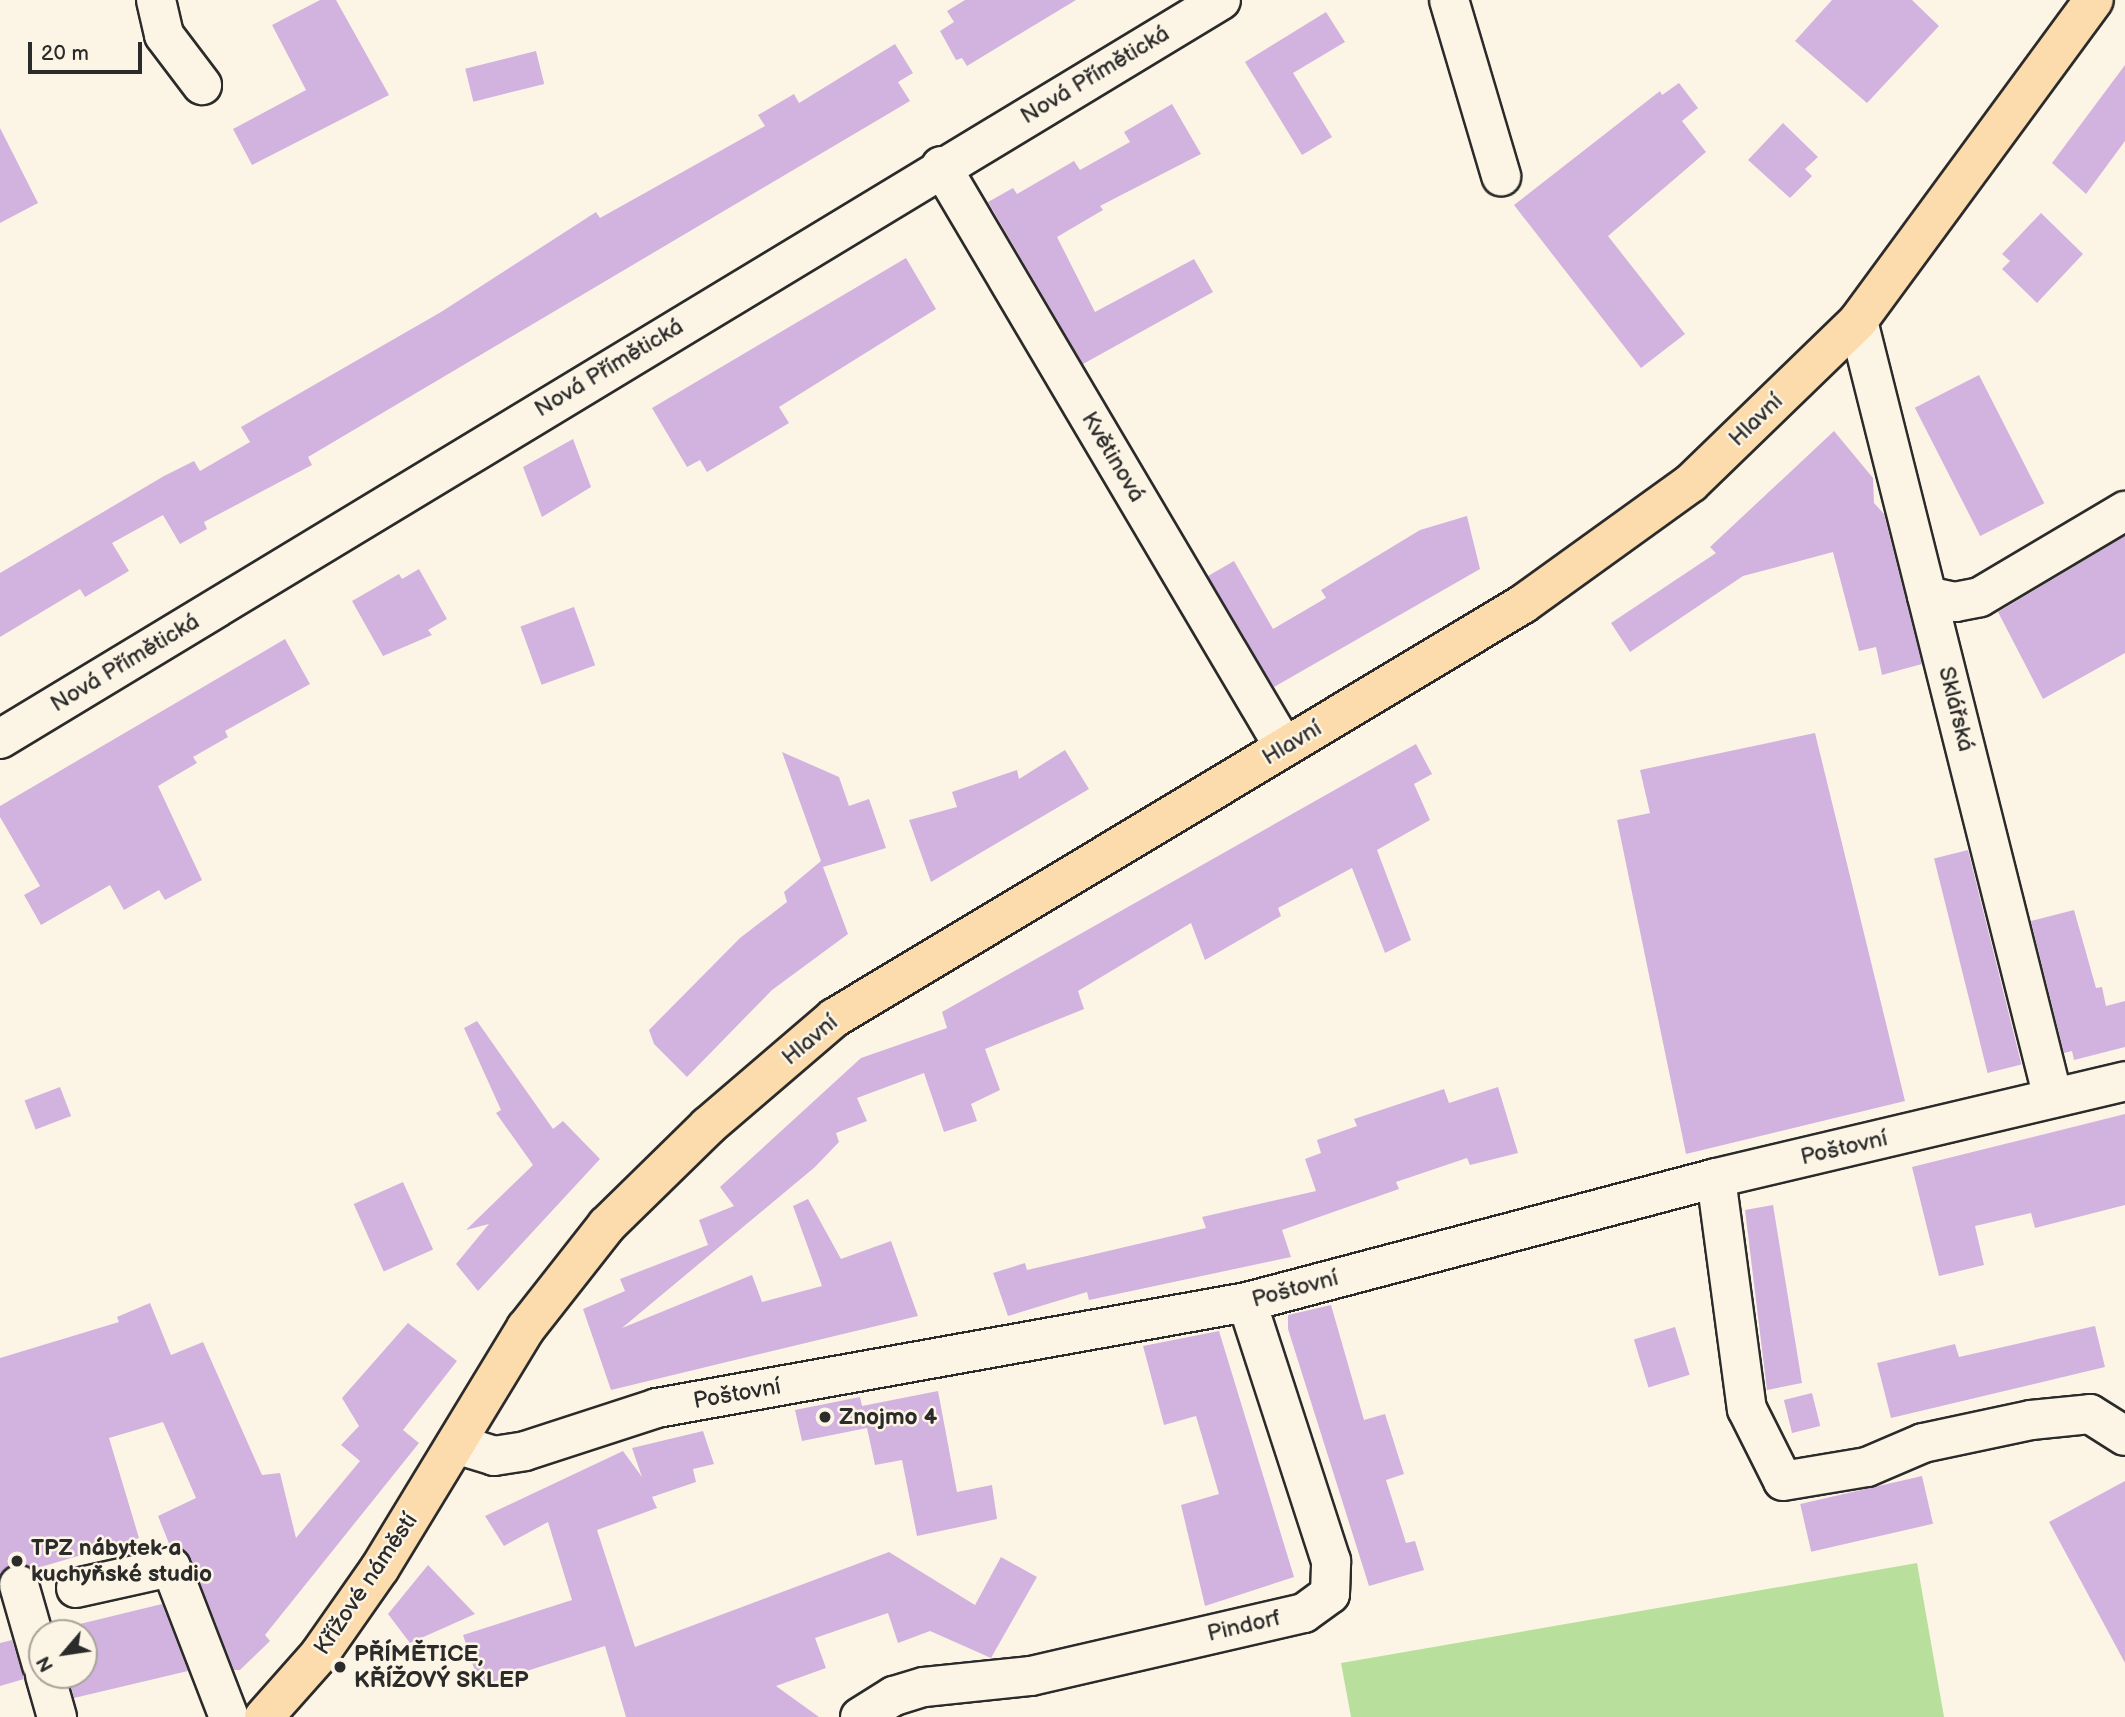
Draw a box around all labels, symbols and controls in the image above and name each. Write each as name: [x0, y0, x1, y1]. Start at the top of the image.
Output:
street label: Nová Přímětická: [1016, 20, 1174, 130]
scale bar: [32, 28, 145, 72]
text: 20 m: [41, 41, 89, 66]
street label: Nová Přímětická: [530, 313, 688, 423]
street label: Hlavní: [1723, 388, 1789, 452]
street label: Květinová: [1075, 407, 1151, 507]
street label: Nová Přímětická: [46, 608, 204, 718]
street label: Sklářská: [1932, 664, 1980, 754]
street label: Hlavní: [1257, 715, 1327, 771]
street label: Hlavní: [777, 1009, 843, 1071]
street label: Poštovní: [1798, 1125, 1890, 1171]
street label: Poštovní: [1249, 1264, 1341, 1314]
street label: Poštovní: [691, 1373, 783, 1415]
place label: Znojmo 4: [839, 1403, 937, 1431]
marker: Znojmo 4: [817, 1409, 833, 1425]
street label: Křížové náměstí: [308, 1508, 424, 1660]
place label: TPZ nábytek a kuchyňské studio: [31, 1534, 212, 1588]
marker: TPZ nábytek a kuchyňské studio: [9, 1553, 25, 1569]
street label: Pindorf: [1205, 1604, 1283, 1648]
north arrow: [28, 1619, 98, 1689]
place label: PŘÍMĚTICE, KŘÍŽOVÝ SKLEP: [354, 1640, 528, 1694]
text: N: [32, 1652, 59, 1675]
marker: PŘÍMĚTICE, KŘÍŽOVÝ SKLEP: [332, 1659, 348, 1675]

